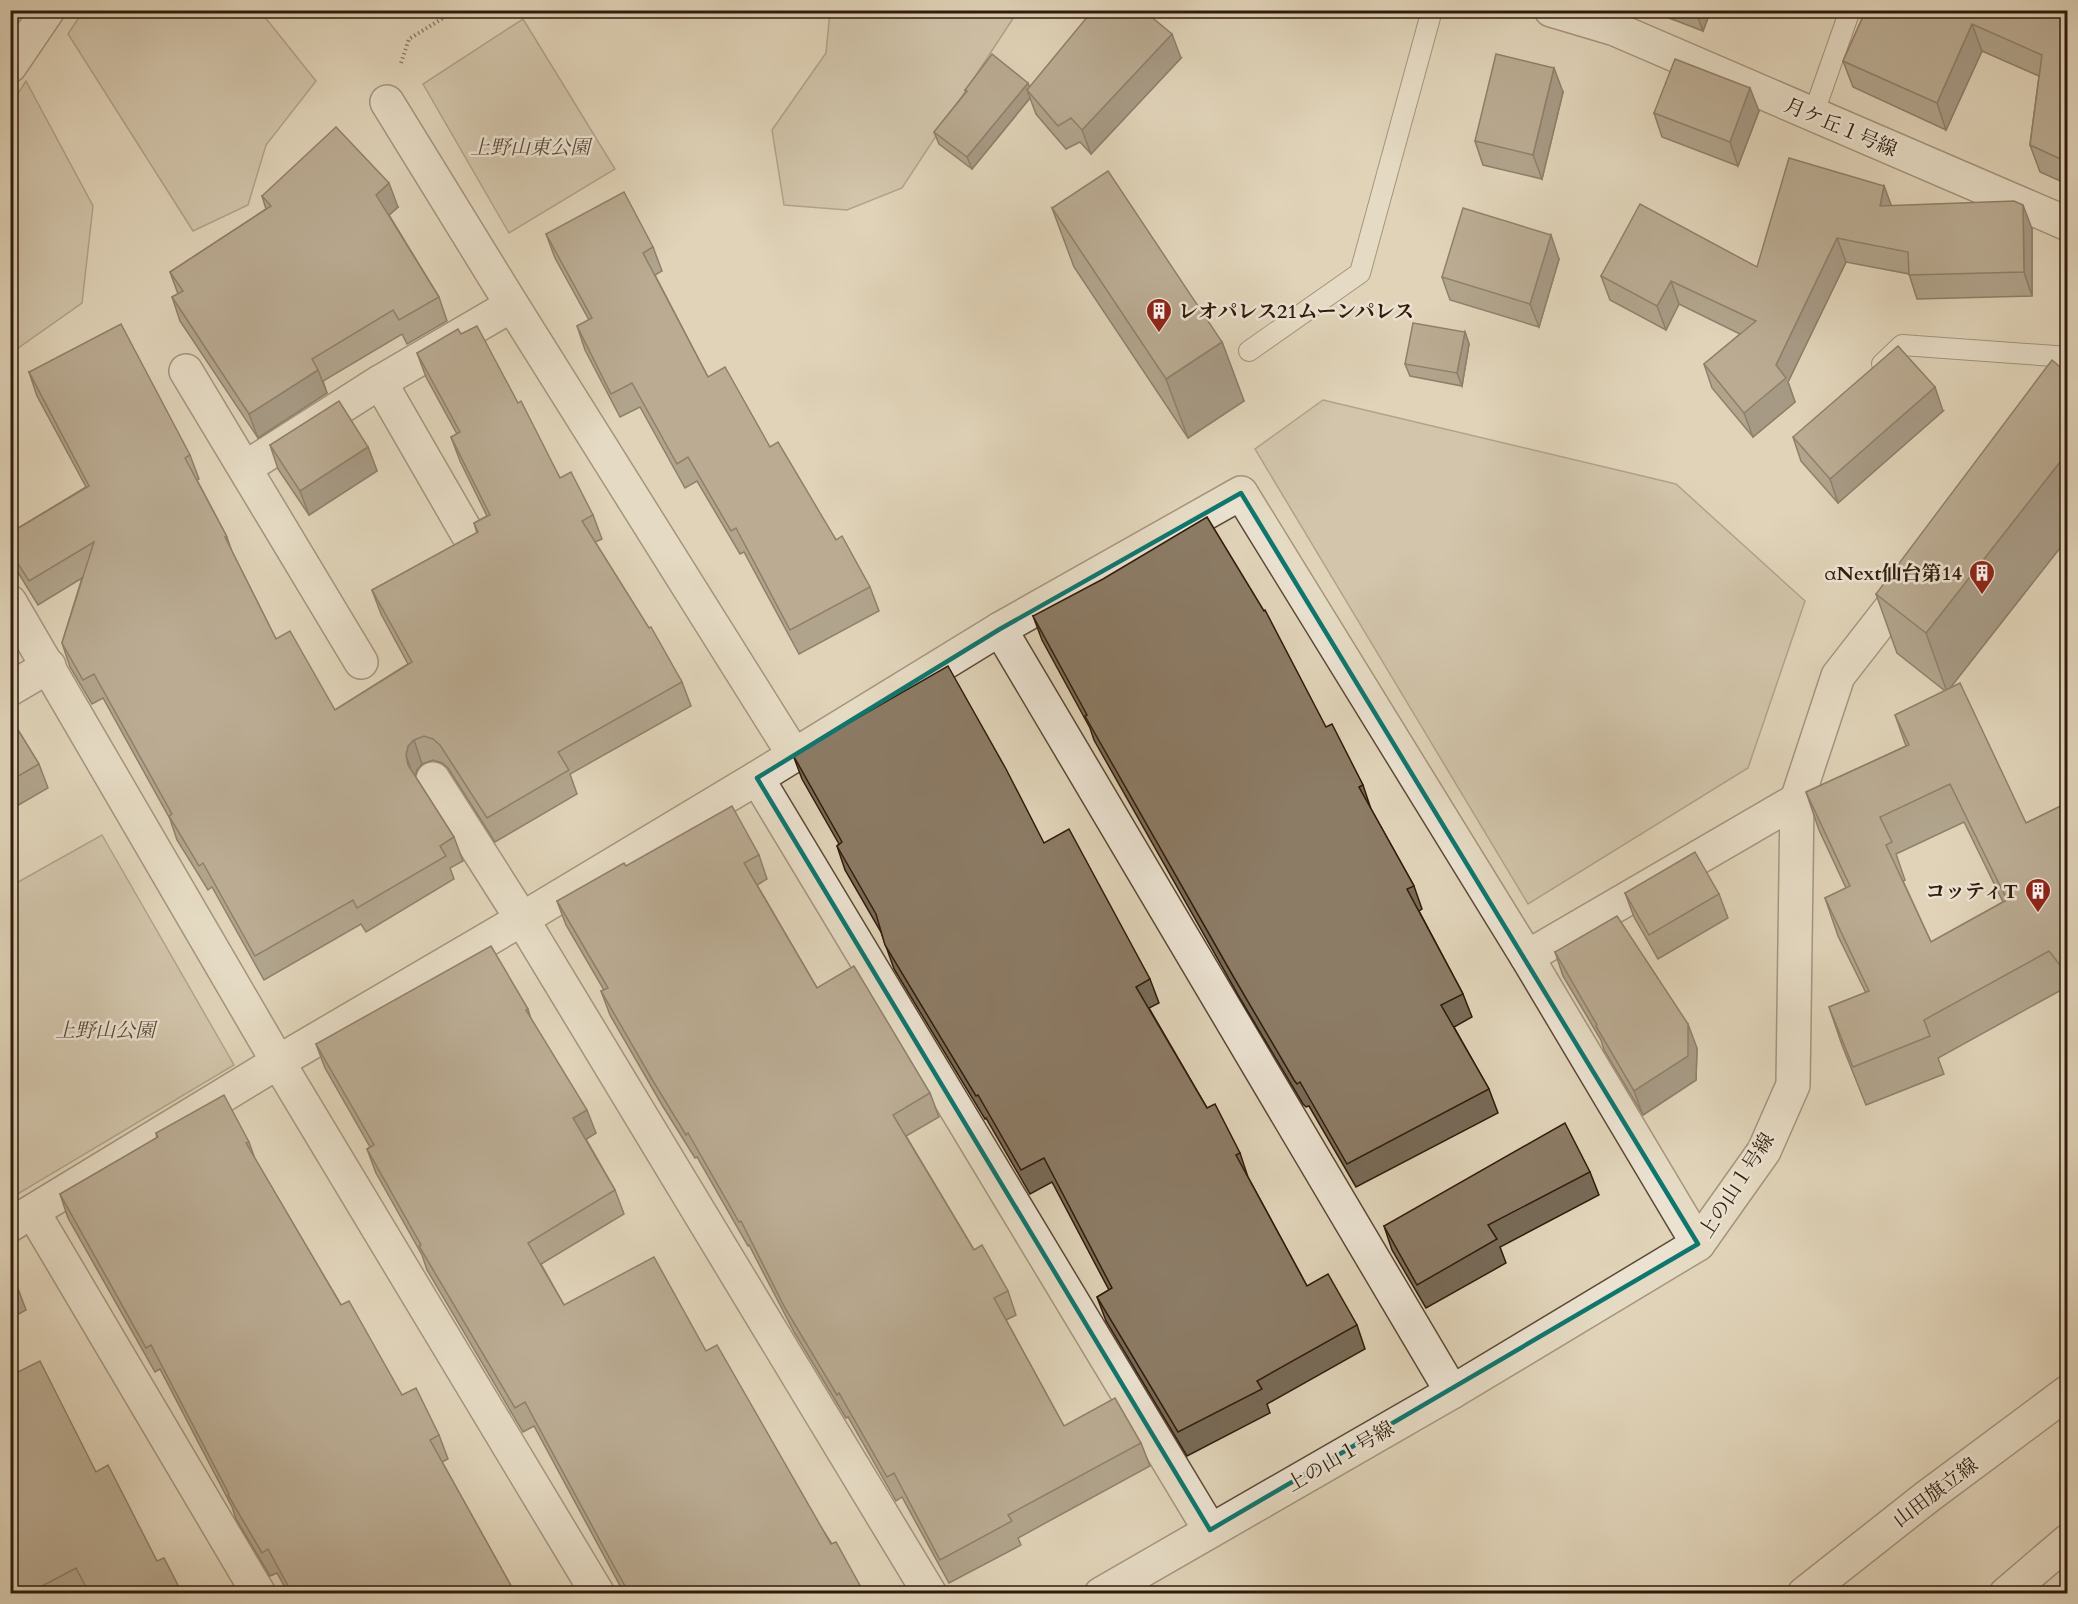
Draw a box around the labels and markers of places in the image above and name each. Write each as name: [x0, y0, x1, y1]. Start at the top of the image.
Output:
building icon: レオパレス21ムーンパレス: [1144, 296, 1174, 334]
place label: レオパレス21ムーンパレス: [1178, 298, 1414, 325]
building icon: αNext仙台第14: [1967, 558, 1997, 596]
place label: αNext仙台第14: [1825, 560, 1962, 587]
building icon: コッティT: [2023, 876, 2053, 914]
place label: コッティT: [1925, 878, 2018, 905]

